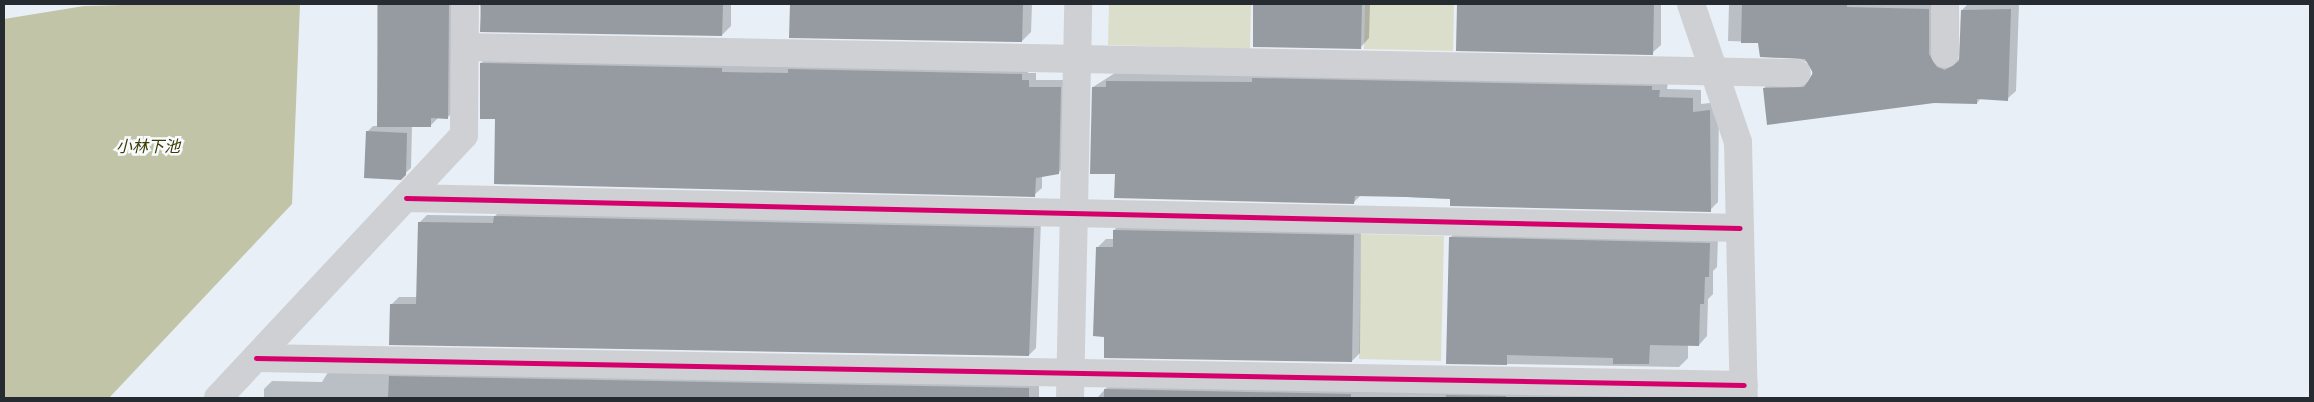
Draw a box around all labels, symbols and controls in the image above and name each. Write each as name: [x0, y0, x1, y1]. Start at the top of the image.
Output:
water label: 小林下池: [116, 138, 180, 158]

